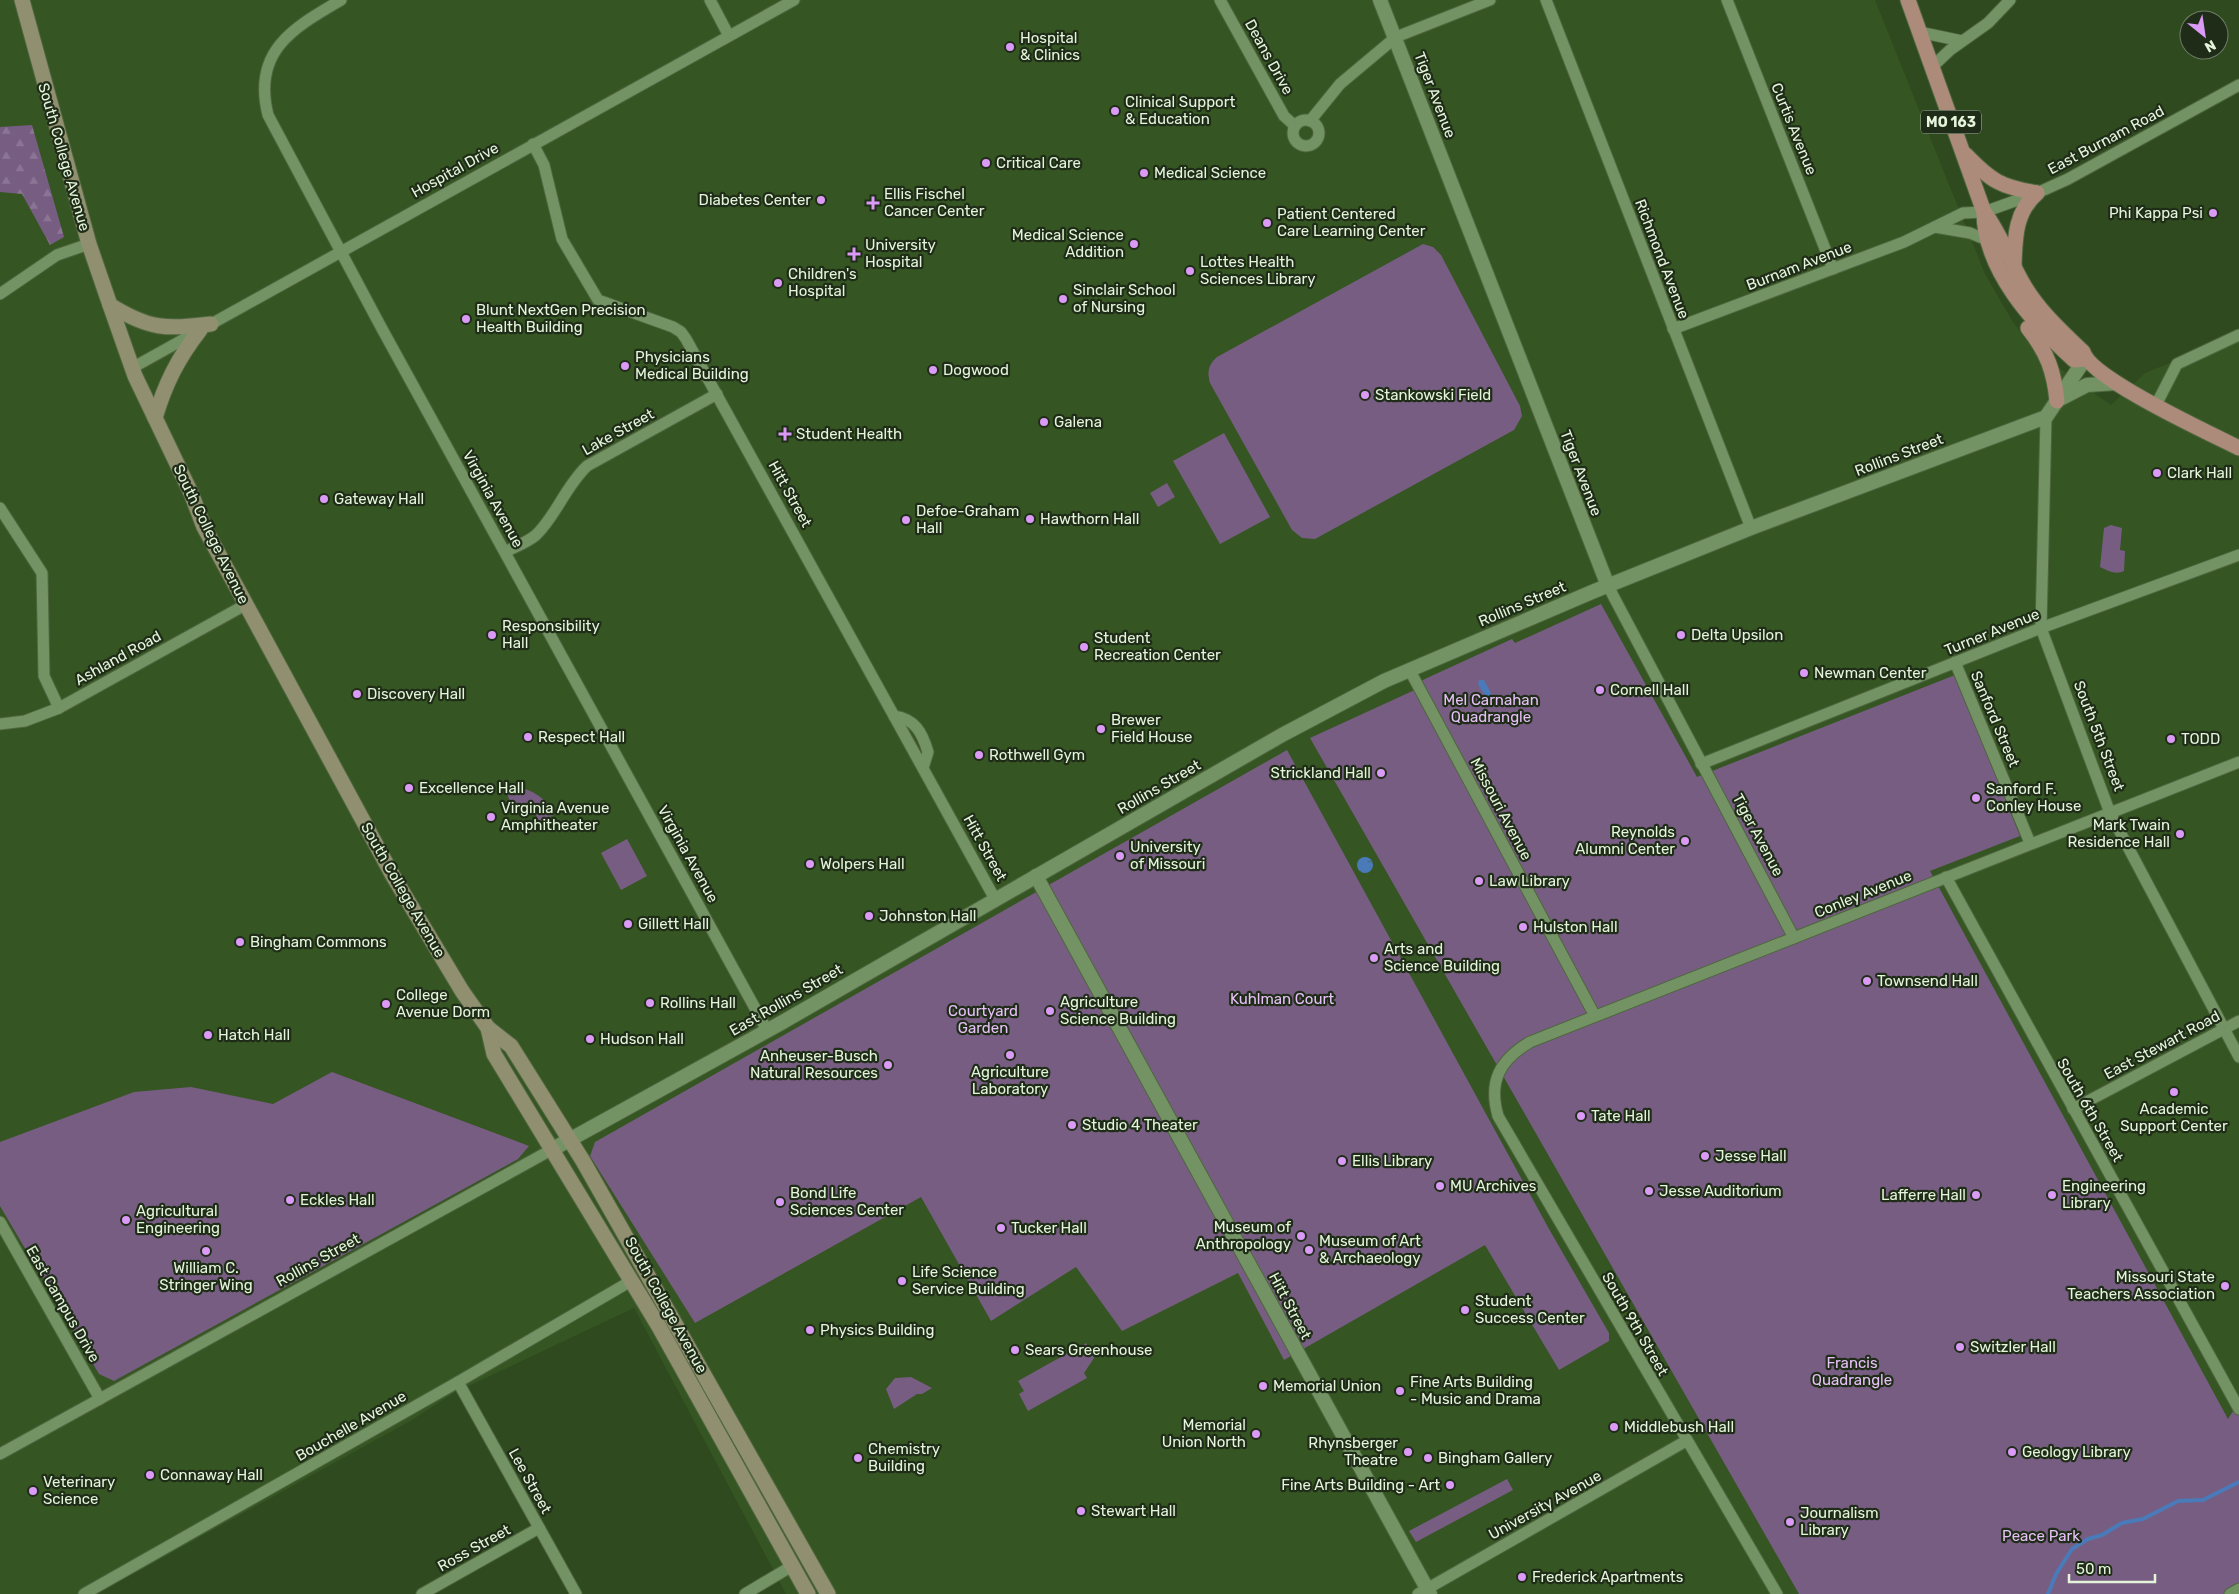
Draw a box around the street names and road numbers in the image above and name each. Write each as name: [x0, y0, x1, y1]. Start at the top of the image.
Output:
street label: Deans Drive: [1241, 16, 1297, 98]
street label: Tiger Avenue: [1410, 49, 1460, 141]
street label: Curtis Avenue: [1767, 80, 1821, 178]
street label: South College Avenue: [34, 81, 94, 233]
street label: East Burnam Road: [2045, 102, 2167, 178]
road number: MO 163: [1921, 110, 1981, 134]
street label: Hospital Drive: [408, 139, 502, 201]
street label: Richmond Avenue: [1631, 197, 1693, 321]
street label: Burnam Avenue: [1744, 238, 1854, 294]
street label: Lake Street: [579, 405, 657, 459]
street label: Tiger Avenue: [1556, 427, 1606, 519]
street label: Rollins Street: [1852, 430, 1946, 480]
street label: Virginia Avenue: [459, 447, 527, 551]
street label: Hitt Street: [764, 458, 816, 530]
street label: South College Avenue: [169, 461, 253, 607]
street label: Rollins Street: [1476, 577, 1568, 630]
street label: Turner Avenue: [1942, 605, 2042, 659]
street label: Ashland Road: [72, 627, 164, 689]
street label: Sanford Street: [1967, 668, 2023, 770]
street label: South 5th Street: [2070, 678, 2128, 794]
street label: Missouri Avenue: [1466, 755, 1536, 863]
street label: Rollins Street: [1114, 756, 1204, 818]
street label: Tiger Avenue: [1729, 791, 1787, 879]
street label: Virginia Avenue: [654, 802, 722, 906]
street label: Hitt Street: [959, 812, 1011, 884]
street label: South College Avenue: [357, 819, 449, 961]
street label: Conley Avenue: [1812, 866, 1914, 922]
street label: East Rollins Street: [726, 960, 846, 1040]
street label: East Stewart Road: [2101, 1007, 2223, 1083]
street label: South 6th Street: [2053, 1055, 2127, 1165]
street label: Rollins Street: [273, 1230, 363, 1290]
street label: South College Avenue: [621, 1234, 711, 1376]
street label: East Campus Drive: [22, 1243, 104, 1365]
street label: Hitt Street: [1265, 1269, 1315, 1343]
street label: South 9th Street: [1598, 1269, 1672, 1379]
street label: Bouchelle Avenue: [292, 1387, 410, 1465]
street label: Lee Street: [505, 1445, 555, 1517]
street label: University Avenue: [1485, 1467, 1605, 1543]
street label: Ross Street: [434, 1521, 514, 1575]

